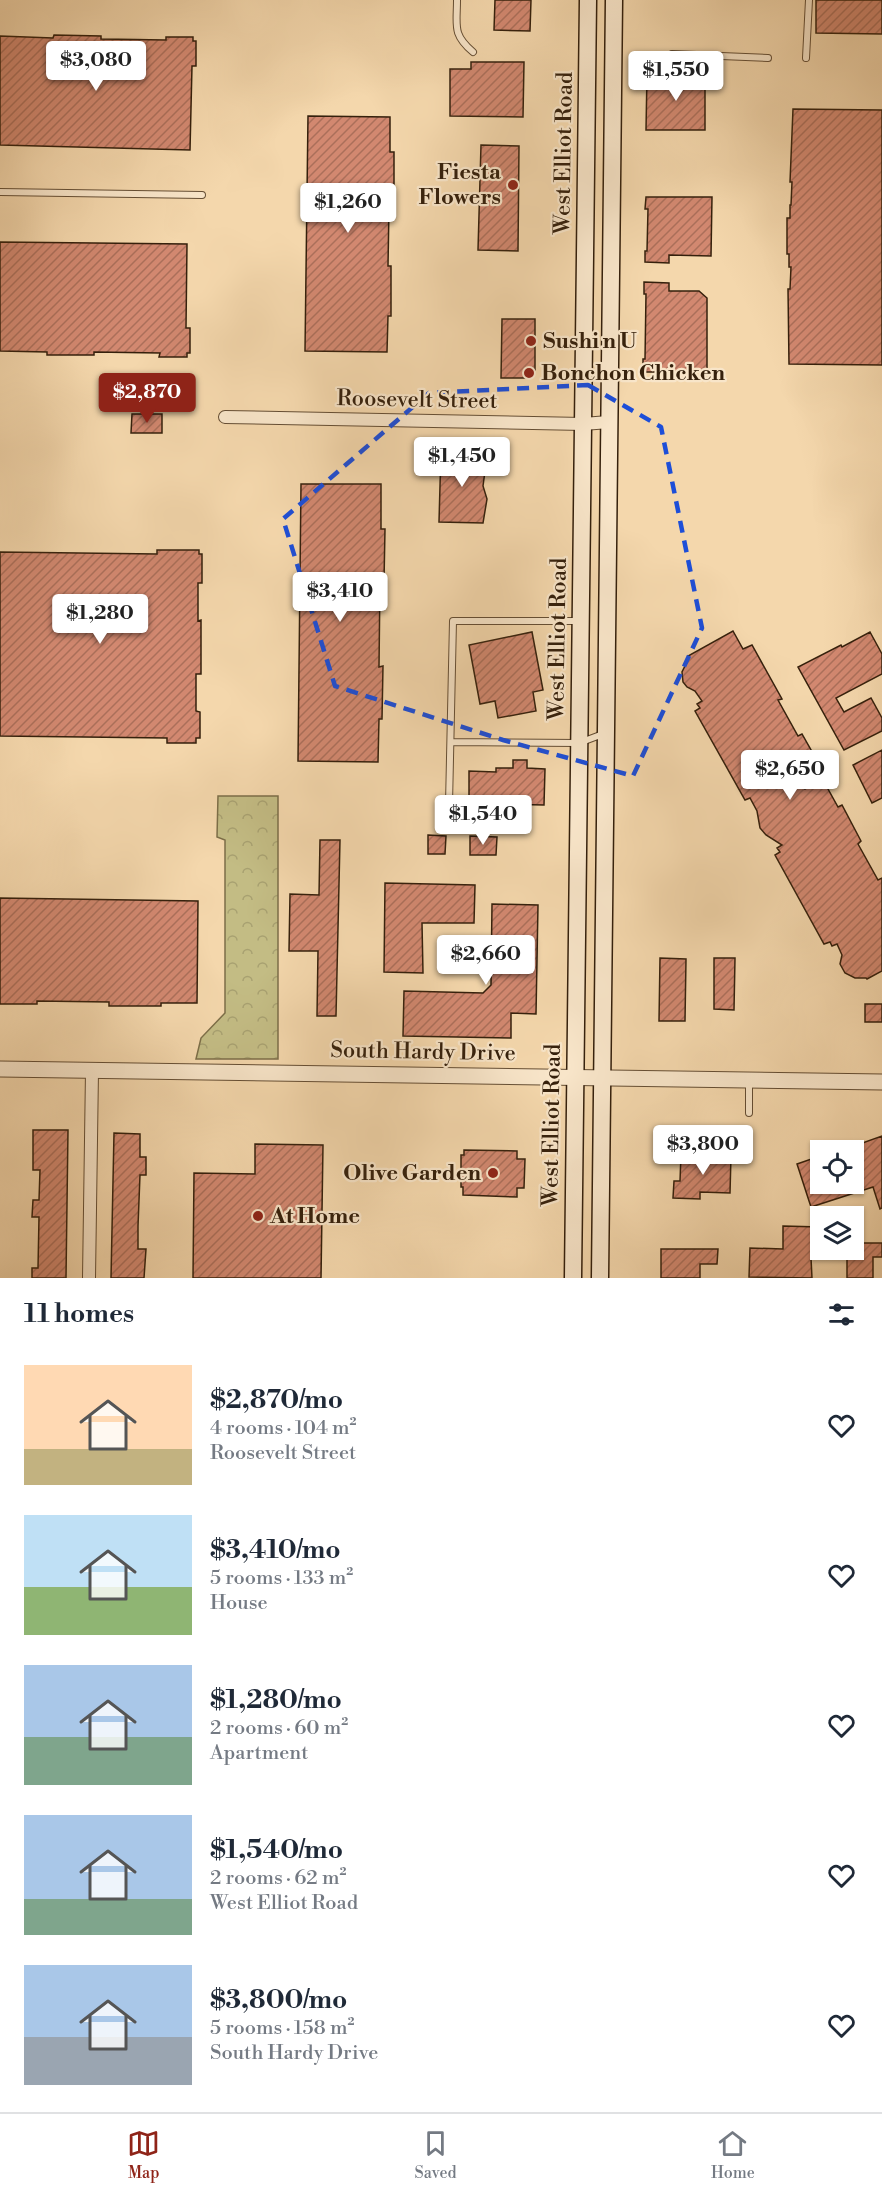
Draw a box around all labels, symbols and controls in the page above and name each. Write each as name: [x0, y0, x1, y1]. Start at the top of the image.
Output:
pin: $3,080: [47, 41, 145, 92]
text: $3,080: [60, 48, 132, 73]
pin: $1,550: [627, 51, 725, 102]
text: $1,550: [642, 58, 710, 83]
street label: West Elliot Road: [549, 71, 579, 236]
place label: Fiesta Flowers: [418, 159, 502, 211]
marker: Fiesta Flowers: [506, 178, 520, 192]
pin: $1,260: [299, 183, 397, 234]
text: $1,260: [314, 190, 382, 215]
place label: Sushi n U: [543, 328, 637, 355]
marker: Sushi n U: [524, 334, 538, 348]
place label: Bonchon Chicken: [541, 360, 725, 387]
marker: Bonchon Chicken: [522, 366, 536, 380]
pin: $2,870: [98, 373, 196, 424]
text: $2,870: [113, 380, 181, 405]
street label: Roosevelt Street: [336, 385, 498, 415]
pin: $1,450: [413, 437, 511, 488]
text: $1,450: [428, 444, 496, 469]
street label: West Elliot Road: [543, 557, 573, 722]
pin: $3,410: [291, 572, 389, 623]
text: $3,410: [307, 579, 373, 604]
pin: $1,280: [51, 594, 149, 645]
text: $1,280: [66, 601, 134, 626]
pin: $2,650: [741, 750, 839, 801]
text: $2,650: [755, 757, 825, 782]
pin: $1,540: [434, 795, 532, 846]
text: $1,540: [449, 802, 517, 827]
pin: $2,660: [437, 935, 535, 986]
text: $2,660: [451, 942, 521, 967]
street label: South Hardy Drive: [330, 1037, 516, 1067]
street label: West Elliot Road: [537, 1043, 567, 1208]
pin: $3,800: [654, 1125, 752, 1176]
text: $3,800: [667, 1132, 739, 1157]
map controls: [810, 1140, 864, 1260]
button: locate: [810, 1140, 864, 1194]
place label: Olive Garden: [343, 1160, 481, 1187]
marker: Olive Garden: [486, 1166, 500, 1180]
place label: At Home: [269, 1203, 360, 1230]
button: layers: [810, 1206, 864, 1260]
marker: At Home: [251, 1209, 265, 1223]
text: 11 homes: [24, 1298, 134, 1330]
icon: filters: [825, 1298, 858, 1331]
text: $2,870/mo: [210, 1384, 343, 1416]
icon: home: [72, 1389, 144, 1461]
icon: heart: [825, 1409, 858, 1442]
text: 4 rooms · 104 m²: [210, 1416, 357, 1441]
text: Roosevelt Street: [210, 1441, 356, 1466]
text: $3,410/mo: [210, 1534, 341, 1566]
icon: home: [72, 1539, 144, 1611]
icon: heart: [825, 1559, 858, 1592]
text: 5 rooms · 133 m²: [210, 1566, 353, 1591]
text: House: [210, 1591, 268, 1616]
text: $1,280/mo: [210, 1684, 342, 1716]
icon: home: [72, 1689, 144, 1761]
icon: heart: [825, 1709, 858, 1742]
text: 2 rooms · 60 m²: [210, 1716, 348, 1741]
text: Apartment: [210, 1741, 308, 1766]
text: $1,540/mo: [210, 1834, 343, 1866]
icon: home: [72, 1839, 144, 1911]
icon: heart: [825, 1859, 858, 1892]
text: 2 rooms · 62 m²: [210, 1866, 346, 1891]
text: West Elliot Road: [210, 1891, 358, 1916]
text: $3,800/mo: [210, 1984, 347, 2016]
icon: home: [72, 1989, 144, 2061]
icon: heart: [825, 2009, 858, 2042]
text: 5 rooms · 158 m²: [210, 2016, 354, 2041]
text: South Hardy Drive: [210, 2041, 378, 2066]
tab: Map: [127, 2127, 160, 2183]
tab: Saved: [415, 2127, 457, 2183]
tab: Home: [711, 2127, 755, 2183]

